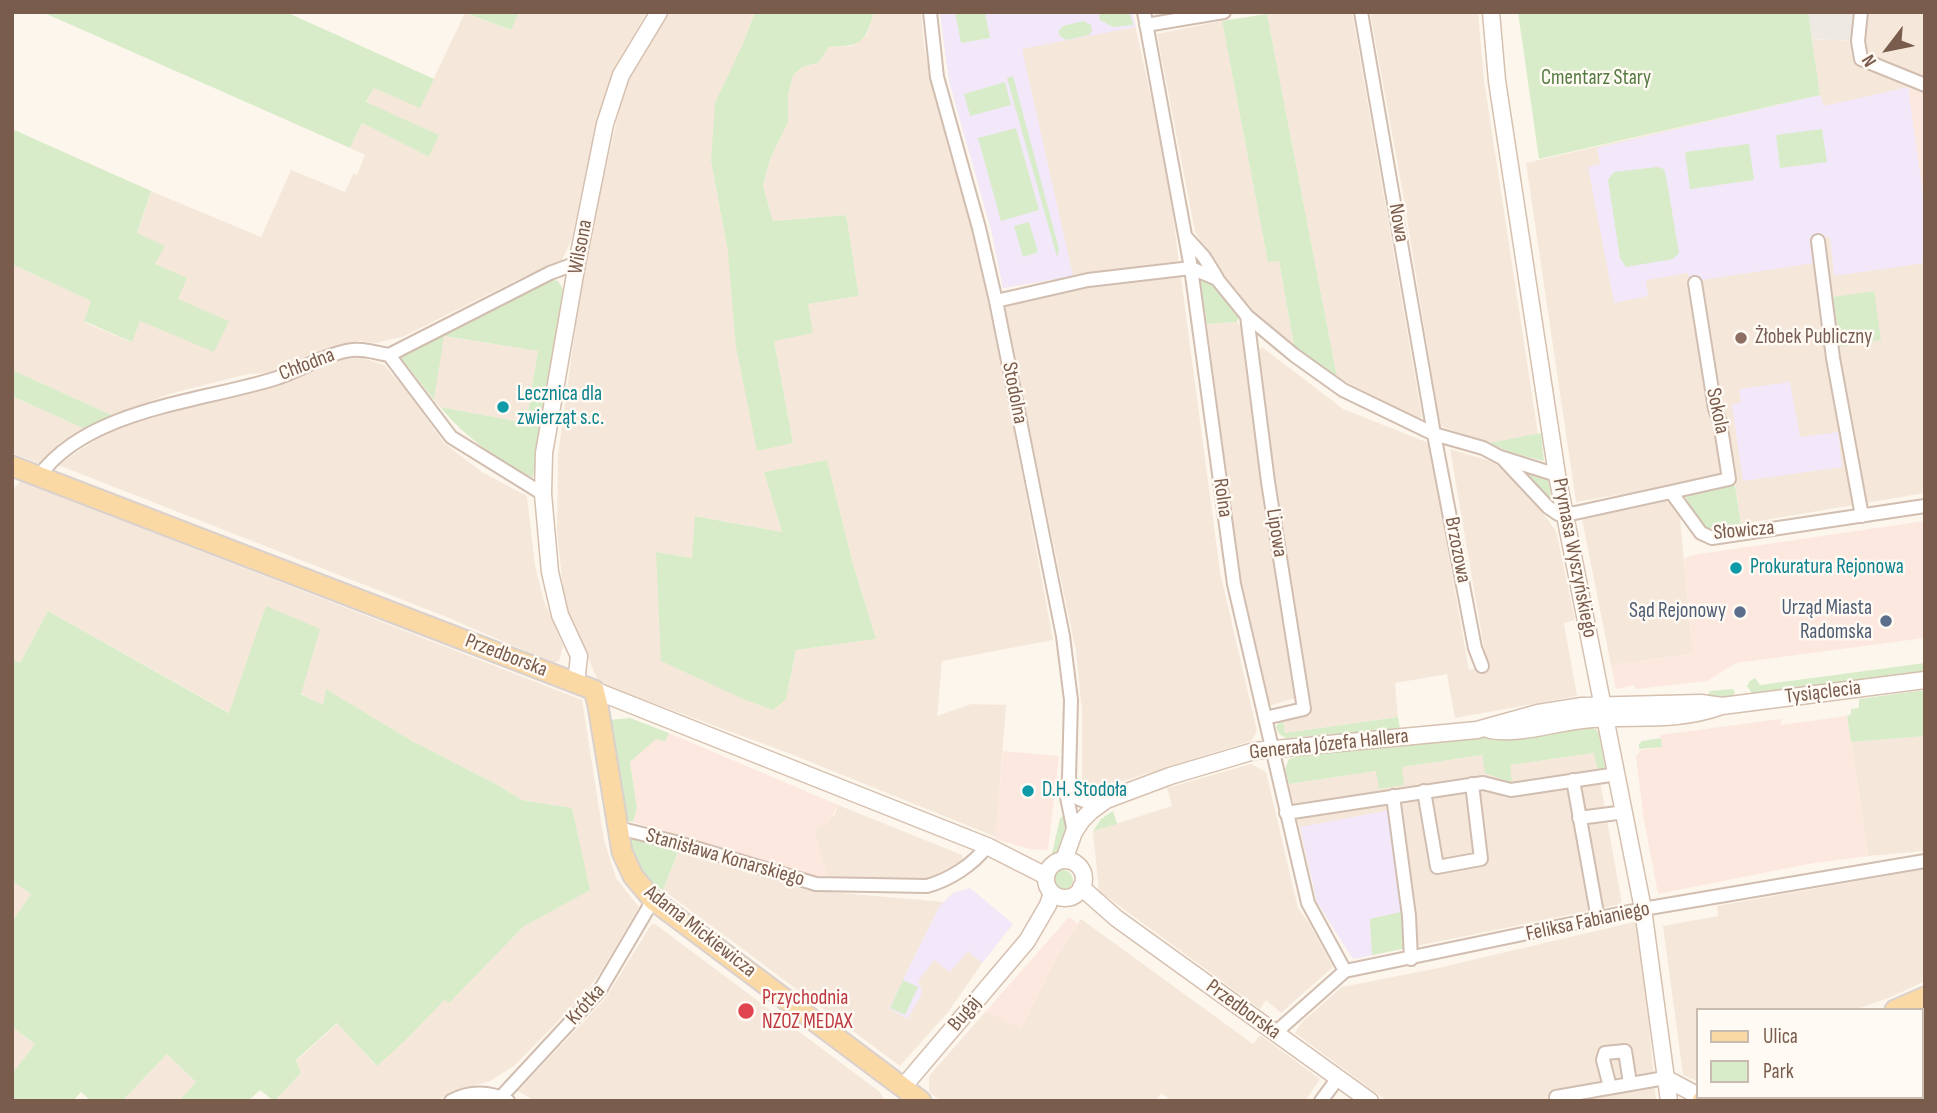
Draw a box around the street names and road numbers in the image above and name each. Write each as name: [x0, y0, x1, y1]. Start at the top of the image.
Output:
street label: Nowa: [1382, 202, 1414, 244]
street label: Wilsona: [563, 218, 599, 276]
street label: Chłodna: [276, 343, 338, 387]
street label: Stodolna: [996, 360, 1032, 426]
street label: Sokola: [1700, 386, 1734, 436]
street label: Prymasa Wyszyńskiego: [1546, 476, 1602, 640]
street label: Rolna: [1207, 477, 1237, 519]
street label: Lipowa: [1260, 507, 1292, 559]
street label: Brzozowa: [1438, 515, 1476, 585]
street label: Słowicza: [1712, 516, 1776, 546]
street label: Przedborska: [461, 629, 551, 683]
street label: Tysiąclecia: [1784, 676, 1862, 710]
street label: Generała Józefa Hallera: [1248, 724, 1410, 766]
street label: Stanisława Konarskiego: [643, 823, 807, 893]
street label: Adama Mickiewicza: [639, 880, 761, 984]
street label: Feliksa Fabianiego: [1524, 897, 1652, 947]
street label: Przedborska: [1201, 974, 1285, 1046]
street label: Krótka: [561, 979, 611, 1031]
street label: Bugaj: [943, 991, 987, 1037]

